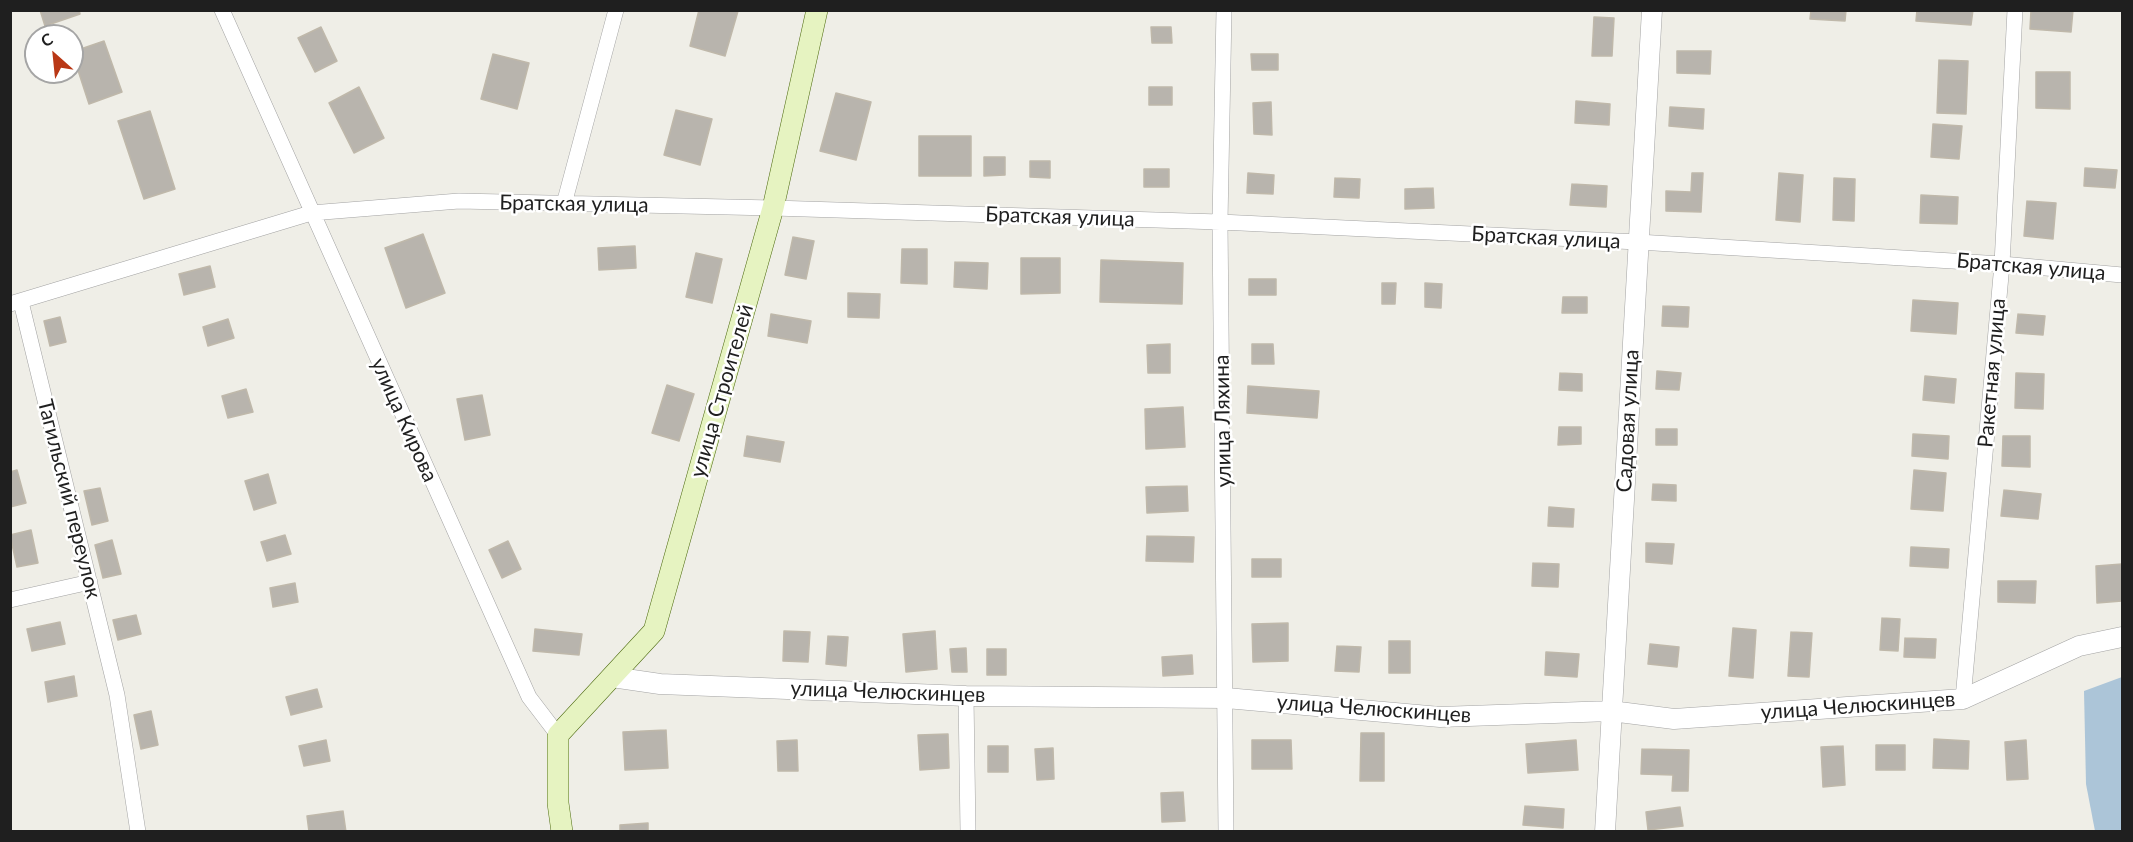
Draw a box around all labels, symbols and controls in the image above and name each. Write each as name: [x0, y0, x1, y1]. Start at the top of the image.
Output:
north arrow: [24, 24, 84, 84]
text: С: [37, 28, 56, 50]
street label: Братская улица: [499, 190, 649, 218]
street label: Братская улица: [985, 202, 1135, 232]
street label: Братская улица: [1471, 222, 1621, 254]
street label: Братская улица: [1955, 248, 2107, 286]
street label: Ракетная улица: [1973, 297, 2011, 449]
street label: улица Строителей: [685, 301, 759, 481]
street label: Садовая улица: [1612, 349, 1644, 493]
street label: улица Кирова: [365, 354, 443, 486]
street label: улица Ляхина: [1209, 354, 1237, 488]
street label: Тагильский переулок: [32, 397, 106, 601]
street label: улица Челюскинцев: [790, 676, 986, 708]
street label: улица Челюскинцев: [1760, 687, 1956, 725]
street label: улица Челюскинцев: [1276, 690, 1472, 728]

